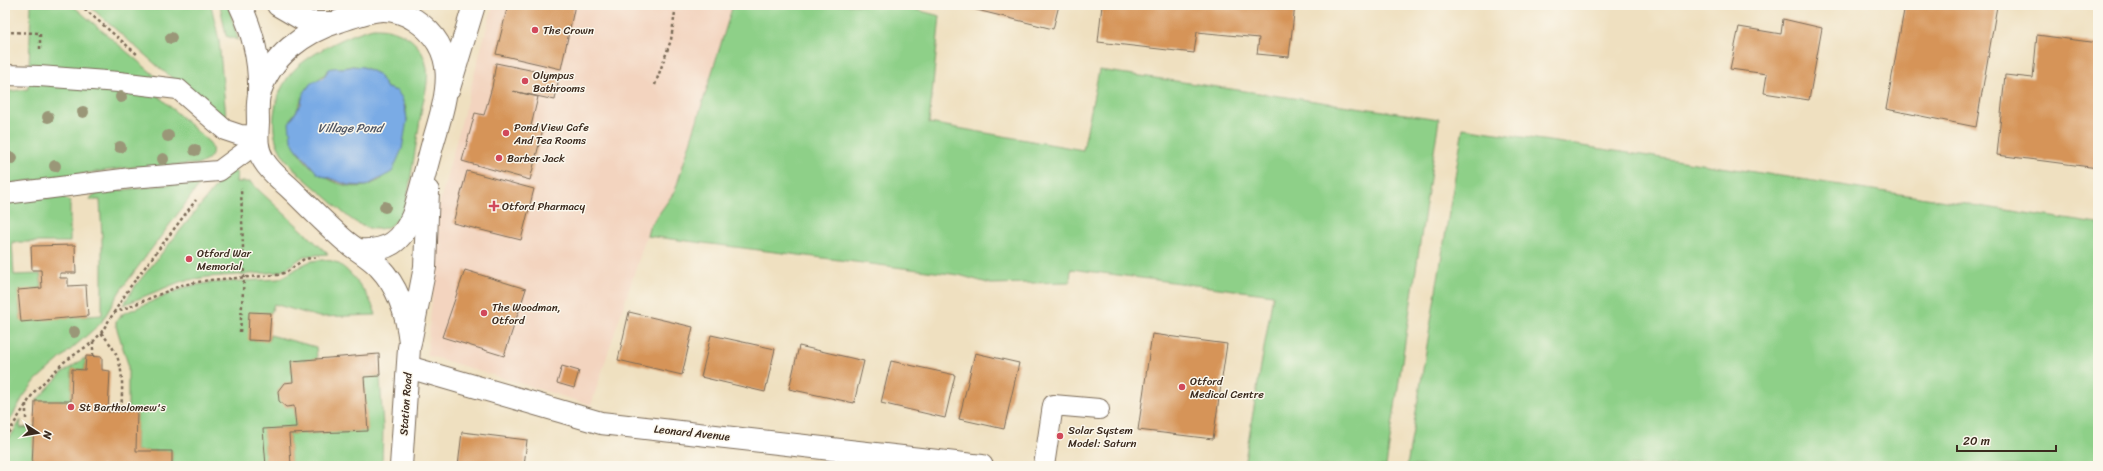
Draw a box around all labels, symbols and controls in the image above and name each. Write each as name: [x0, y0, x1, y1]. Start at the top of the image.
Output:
place label: The Crown: [543, 21, 594, 40]
marker: The Crown: [530, 25, 540, 35]
place label: Olympus Bathrooms: [533, 66, 586, 98]
marker: Olympus Bathrooms: [520, 76, 530, 86]
water label: Village Pond: [318, 117, 386, 139]
place label: Pond View Cafe And Tea Rooms: [513, 118, 589, 150]
marker: Pond View Cafe And Tea Rooms: [501, 128, 511, 138]
place label: Barber Jack: [507, 149, 565, 168]
marker: Barber Jack: [494, 153, 504, 163]
place label: Otford Pharmacy: [502, 197, 585, 216]
marker: Otford Pharmacy: [489, 201, 499, 211]
place label: Otford War Memorial: [197, 244, 252, 276]
marker: Otford War Memorial: [184, 254, 194, 264]
place label: The Woodman, Otford: [492, 298, 561, 330]
marker: The Woodman, Otford: [479, 308, 489, 318]
street label: Station Road: [394, 371, 418, 436]
place label: Otford Medical Centre: [1190, 372, 1264, 404]
marker: Otford Medical Centre: [1177, 382, 1187, 392]
place label: St Bartholomew's: [79, 398, 167, 417]
marker: St Bartholomew's: [66, 402, 76, 412]
north arrow: [18, 413, 58, 453]
street label: Leonard Avenue: [653, 420, 732, 446]
place label: Solar System Model: Saturn: [1068, 421, 1137, 453]
scale bar: [1957, 427, 2056, 453]
text: N: [37, 428, 58, 441]
text: 20 m: [1963, 430, 1990, 452]
marker: Solar System Model: Saturn: [1055, 431, 1065, 441]

